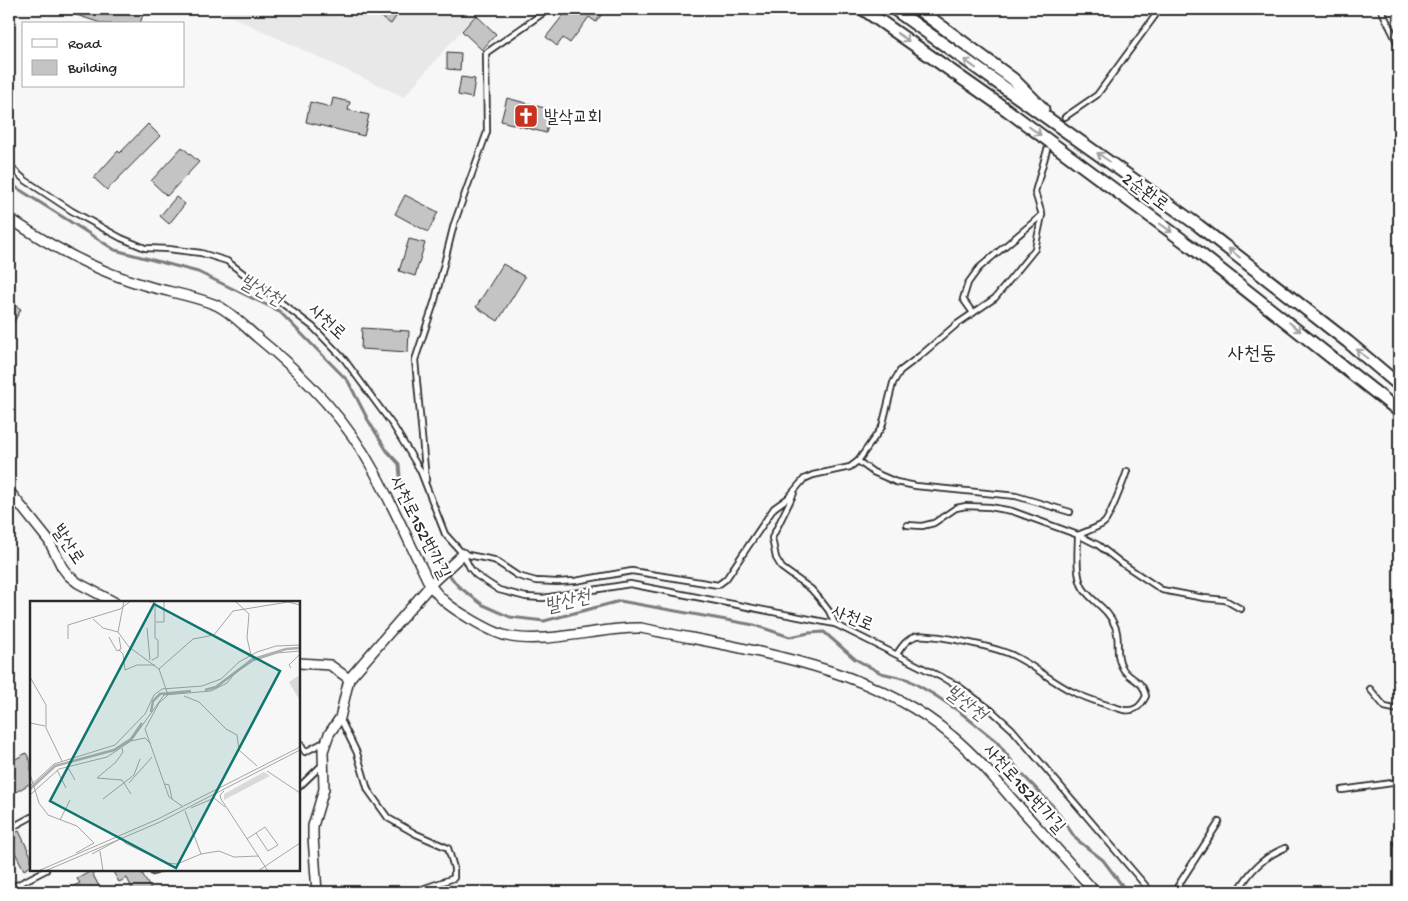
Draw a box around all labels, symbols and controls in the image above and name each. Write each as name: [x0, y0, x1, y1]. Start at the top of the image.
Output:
legend: [22, 22, 185, 88]
one-way arrow: [896, 32, 910, 42]
text: Road: [68, 36, 102, 54]
one-way arrow: [963, 59, 977, 69]
text: Building: [67, 60, 117, 78]
church icon: 발삭교회: [513, 103, 539, 129]
place label: 발삭교회: [544, 108, 602, 129]
one-way arrow: [1028, 126, 1041, 137]
one-way arrow: [1096, 152, 1110, 162]
street label: 2순환로: [1117, 169, 1172, 217]
one-way arrow: [1159, 223, 1173, 233]
one-way arrow: [1227, 248, 1241, 258]
water label: 발산천: [235, 271, 288, 314]
street label: 사천로: [303, 300, 349, 345]
one-way arrow: [1288, 322, 1301, 333]
district label: 사천동: [1228, 344, 1276, 367]
one-way arrow: [1355, 348, 1368, 359]
street label: 사천로152번가길: [384, 473, 454, 583]
street label: 발산로: [46, 522, 88, 569]
water label: 발산천: [543, 587, 594, 620]
inset map: [30, 601, 300, 871]
street label: 사천로: [828, 601, 876, 637]
water label: 발산천: [940, 682, 991, 729]
street label: 사천로152번가길: [978, 741, 1069, 839]

